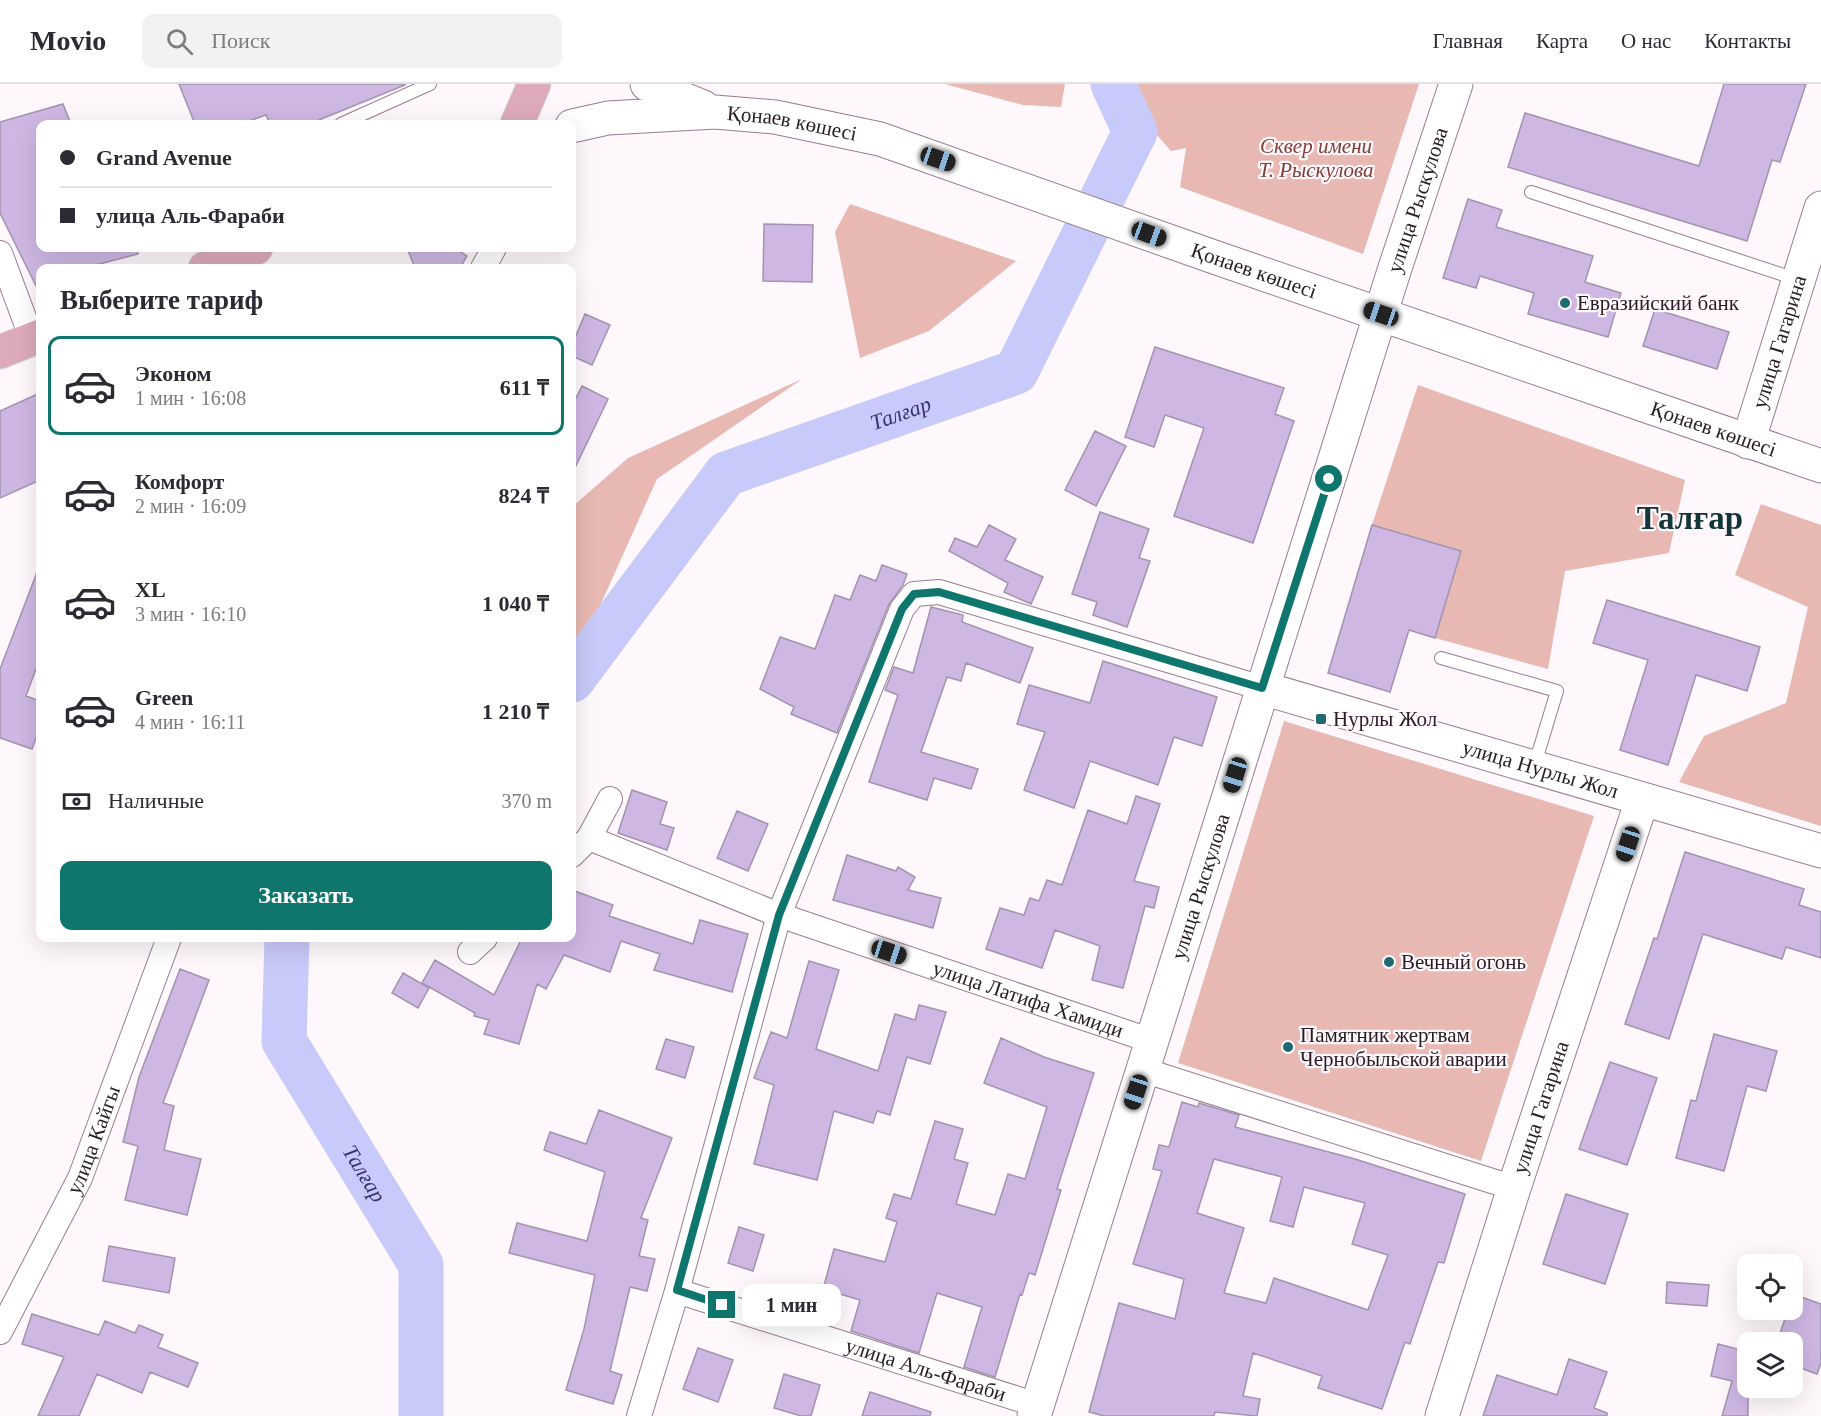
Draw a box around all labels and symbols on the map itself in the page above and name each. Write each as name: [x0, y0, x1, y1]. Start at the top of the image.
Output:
street label: Қонаев көшесі: [726, 101, 859, 146]
street label: улица Рыскулова: [1382, 124, 1453, 276]
park label: Сквер имени Т. Рыскулова: [1258, 134, 1374, 182]
car: [918, 145, 958, 173]
car: [1129, 219, 1169, 249]
street label: Қонаев көшесі: [1188, 238, 1320, 304]
street label: улица Гагарина: [1747, 272, 1812, 411]
place label: Евразийский банк: [1577, 291, 1740, 315]
marker: Евразийский банк: [1558, 296, 1572, 310]
car: [1361, 300, 1401, 328]
water label: Талғар: [867, 390, 934, 435]
street label: Қонаев көшесі: [1647, 396, 1780, 462]
route start: [1315, 465, 1342, 492]
district label: Талғар: [1637, 500, 1743, 536]
place label: Нурлы Жол: [1333, 707, 1437, 731]
marker: Нурлы Жол: [1314, 712, 1328, 726]
street label: улица Нурлы Жол: [1460, 735, 1621, 803]
car: [1221, 755, 1249, 795]
street label: улица Рыскулова: [1166, 810, 1235, 963]
car: [1614, 824, 1642, 864]
car: [869, 938, 909, 966]
place label: Вечный огонь: [1401, 950, 1526, 974]
marker: Вечный огонь: [1382, 955, 1396, 969]
street label: улица Латифа Хамиди: [930, 956, 1127, 1042]
place label: Памятник жертвам Чернобыльской аварии: [1300, 1023, 1507, 1071]
street label: улица Гагарина: [1508, 1037, 1574, 1177]
marker: Памятник жертвам Чернобыльской аварии: [1281, 1040, 1295, 1054]
car: [1122, 1072, 1150, 1112]
street label: улица Кайгы: [62, 1082, 125, 1198]
water label: Талғар: [338, 1140, 392, 1206]
callout: 1 мин: [743, 1284, 842, 1326]
route end: [708, 1291, 735, 1318]
street label: улица Аль-Фараби: [843, 1333, 1009, 1406]

